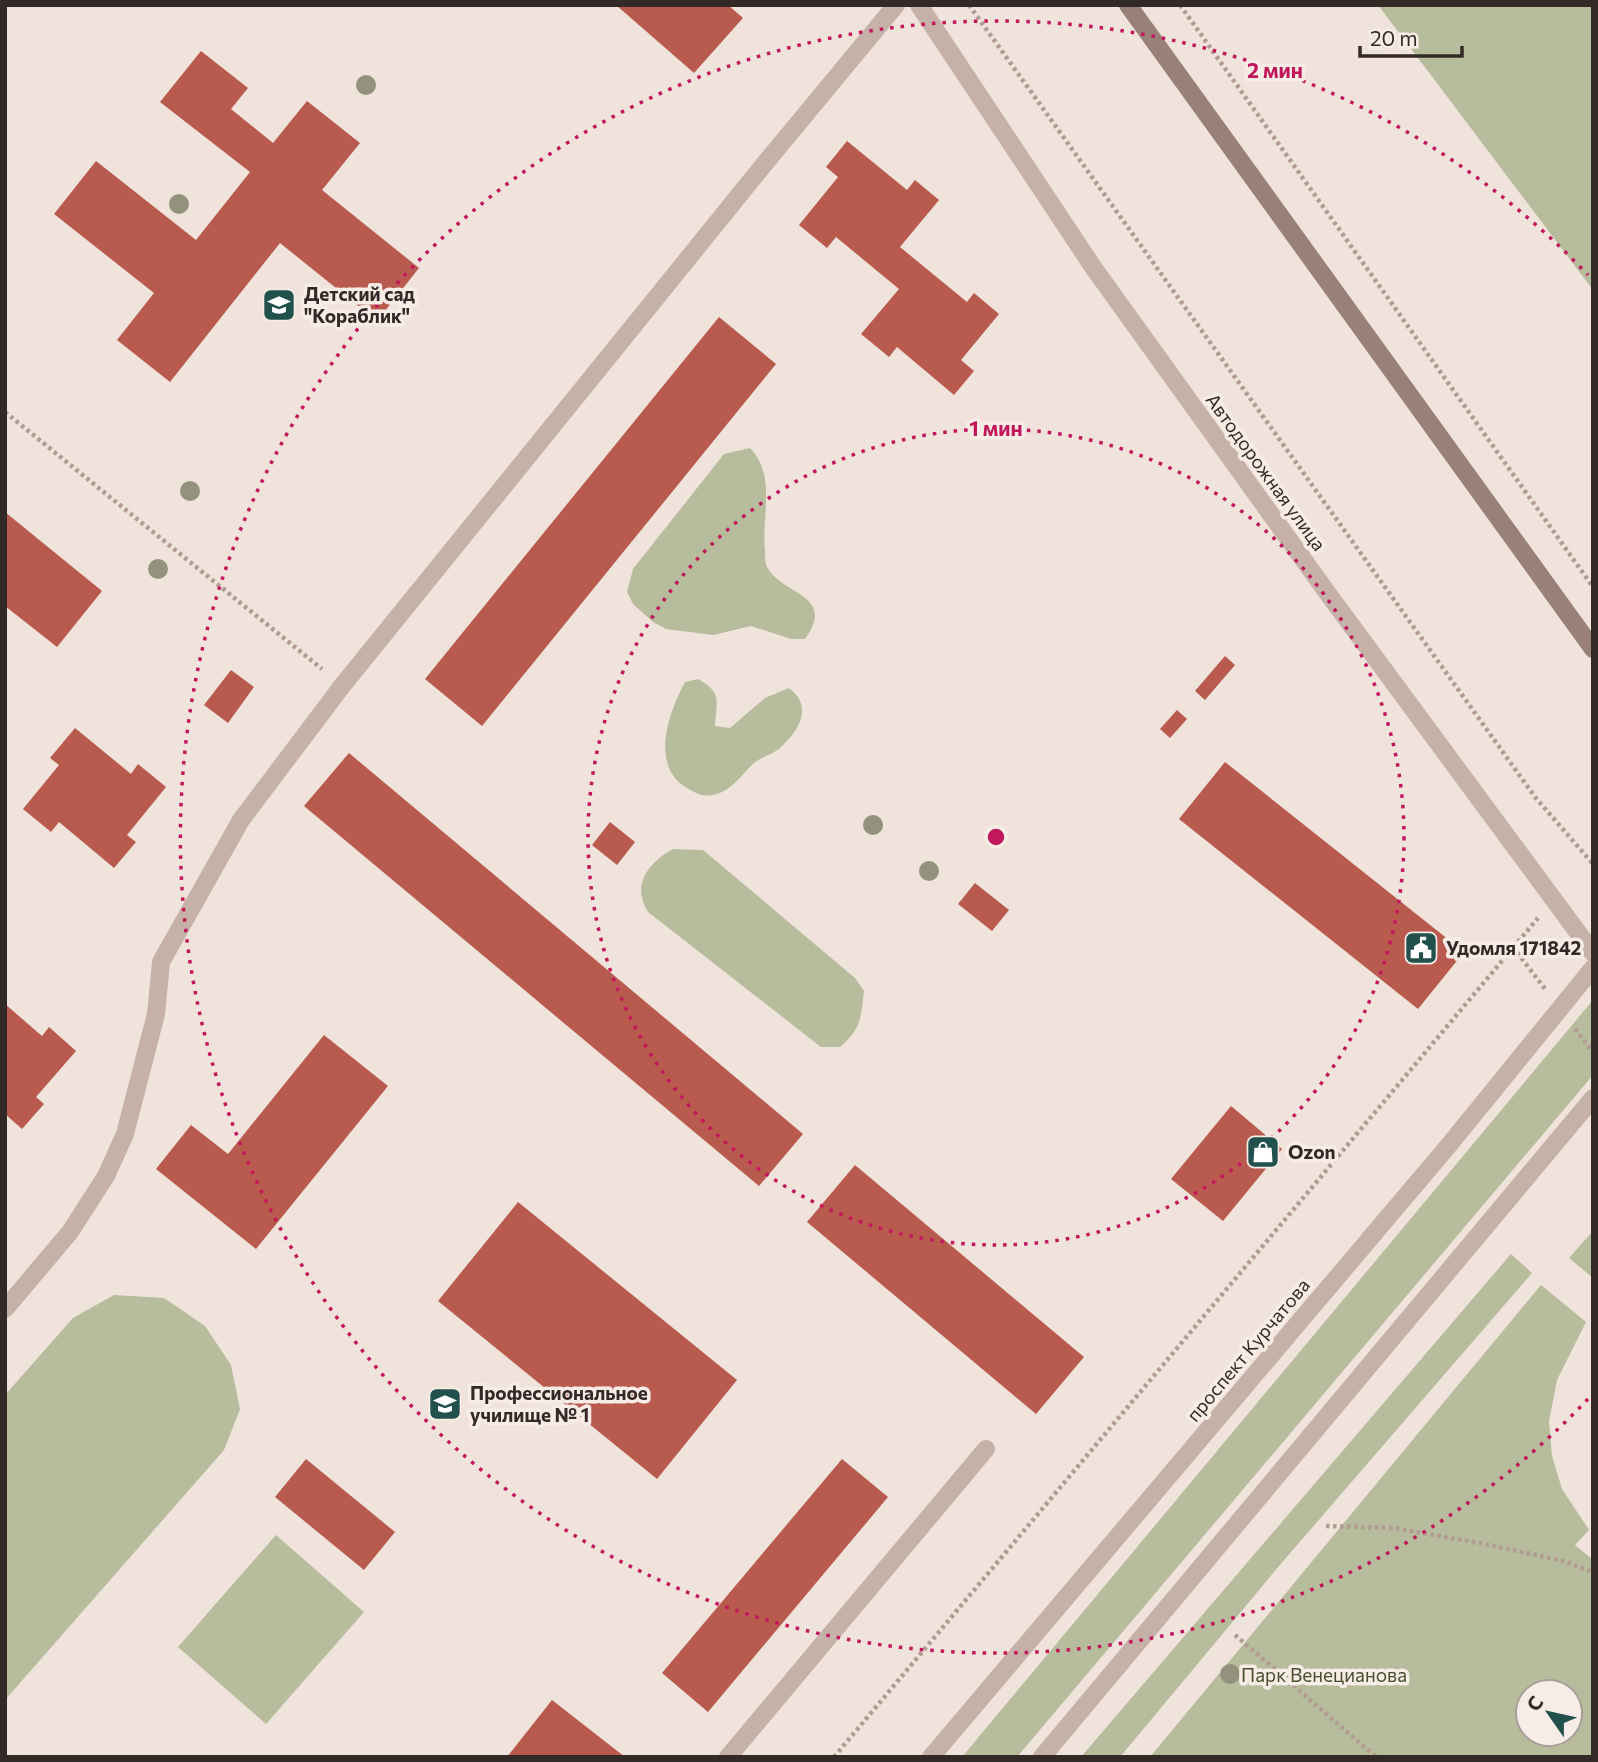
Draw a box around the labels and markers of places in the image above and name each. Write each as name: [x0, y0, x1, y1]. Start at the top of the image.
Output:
place label: Детский сад "Кораблик": [304, 282, 415, 327]
school or university icon: Детский сад "Кораблик": [260, 286, 298, 324]
centre of rings: [984, 825, 1008, 849]
public building icon: Удомля 171842: [1402, 929, 1440, 967]
place label: Удомля 171842: [1446, 936, 1581, 959]
shop icon: Ozon: [1244, 1133, 1282, 1171]
place label: Ozon: [1288, 1140, 1336, 1163]
place label: Профессиональное училище № 1: [470, 1381, 648, 1426]
school or university icon: Профессиональное училище № 1: [426, 1385, 464, 1423]

